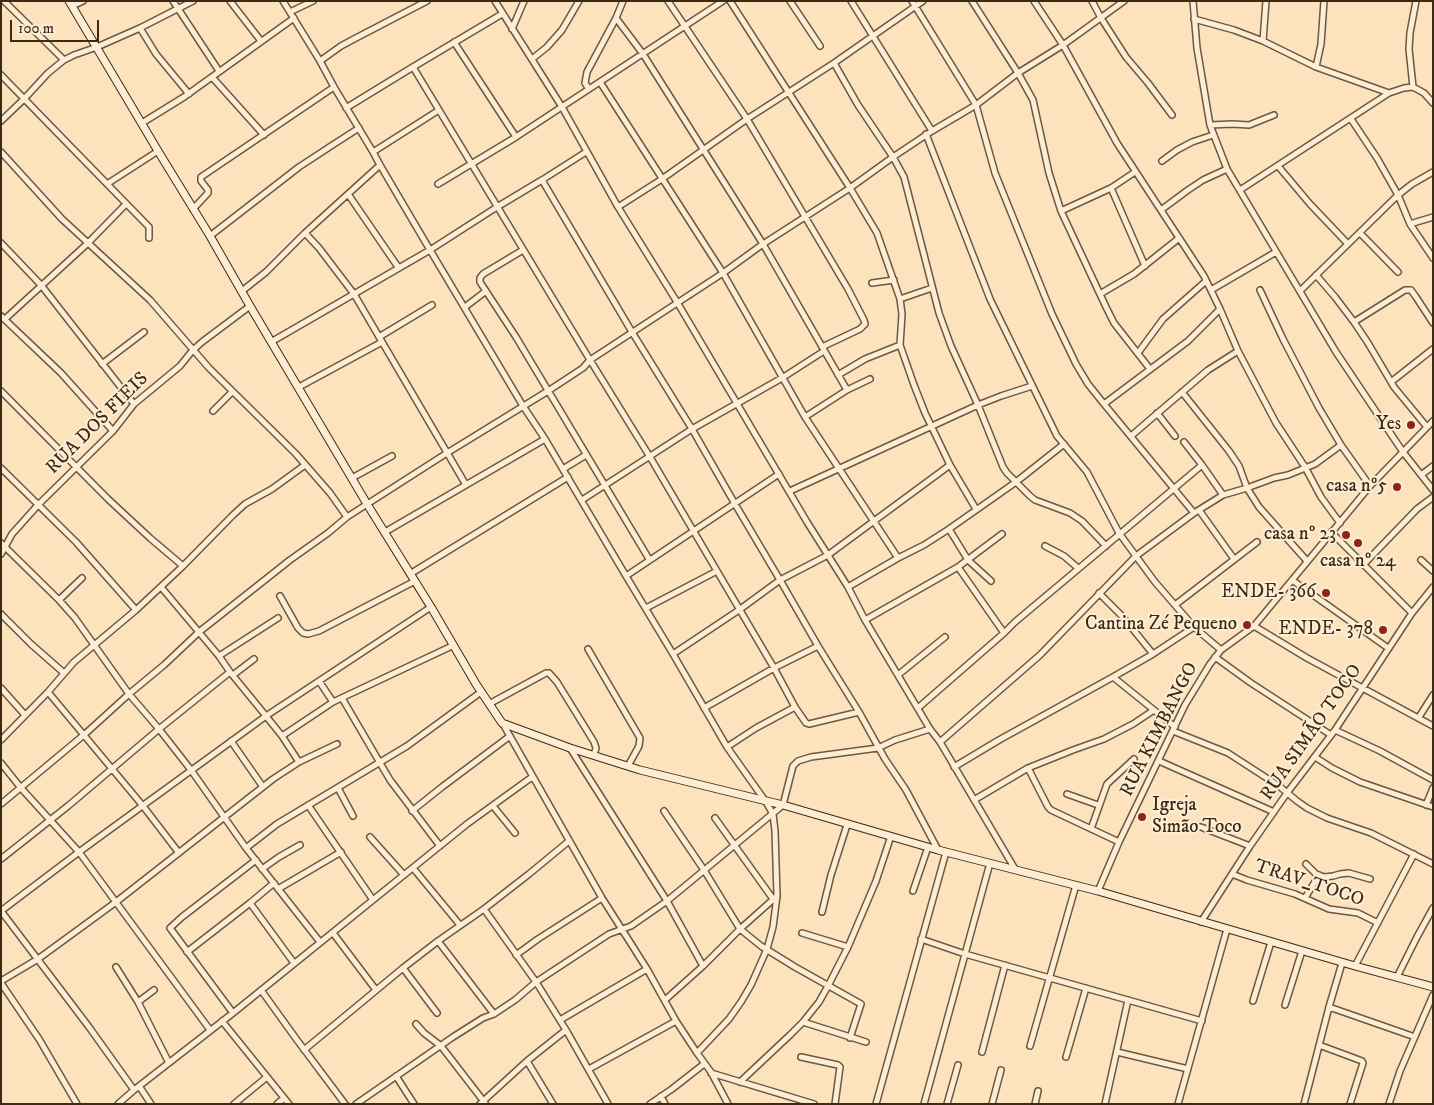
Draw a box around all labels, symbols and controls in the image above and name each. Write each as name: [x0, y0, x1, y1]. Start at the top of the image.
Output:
scale bar: [12, 10, 101, 42]
text: 100 m: [18, 19, 54, 38]
street label: RUA DOS FIEIS: [42, 368, 154, 480]
place label: Yes: [1376, 414, 1401, 436]
marker: Yes: [1405, 419, 1417, 431]
place label: casa nº5: [1326, 476, 1387, 498]
marker: casa nº5: [1391, 481, 1403, 493]
place label: casa nº 23: [1264, 524, 1336, 546]
marker: casa nº 23: [1340, 529, 1352, 541]
marker: casa nº 24: [1352, 537, 1364, 549]
place label: casa nº 24: [1320, 551, 1396, 573]
place label: ENDE- 366: [1221, 582, 1316, 604]
marker: ENDE- 366: [1320, 587, 1332, 599]
place label: Cantina Zé Pequeno: [1085, 614, 1237, 636]
marker: Cantina Zé Pequeno: [1241, 619, 1253, 631]
place label: ENDE- 378: [1278, 619, 1373, 641]
marker: ENDE- 378: [1377, 624, 1389, 636]
street label: RUA KIMBANGO: [1116, 659, 1204, 801]
street label: RUA SIMÃO TOCO: [1256, 660, 1368, 806]
place label: Igreja Simão Toco: [1152, 795, 1242, 839]
marker: Igreja Simão Toco: [1136, 811, 1148, 823]
street label: TRAV_TOCO: [1251, 856, 1367, 912]

